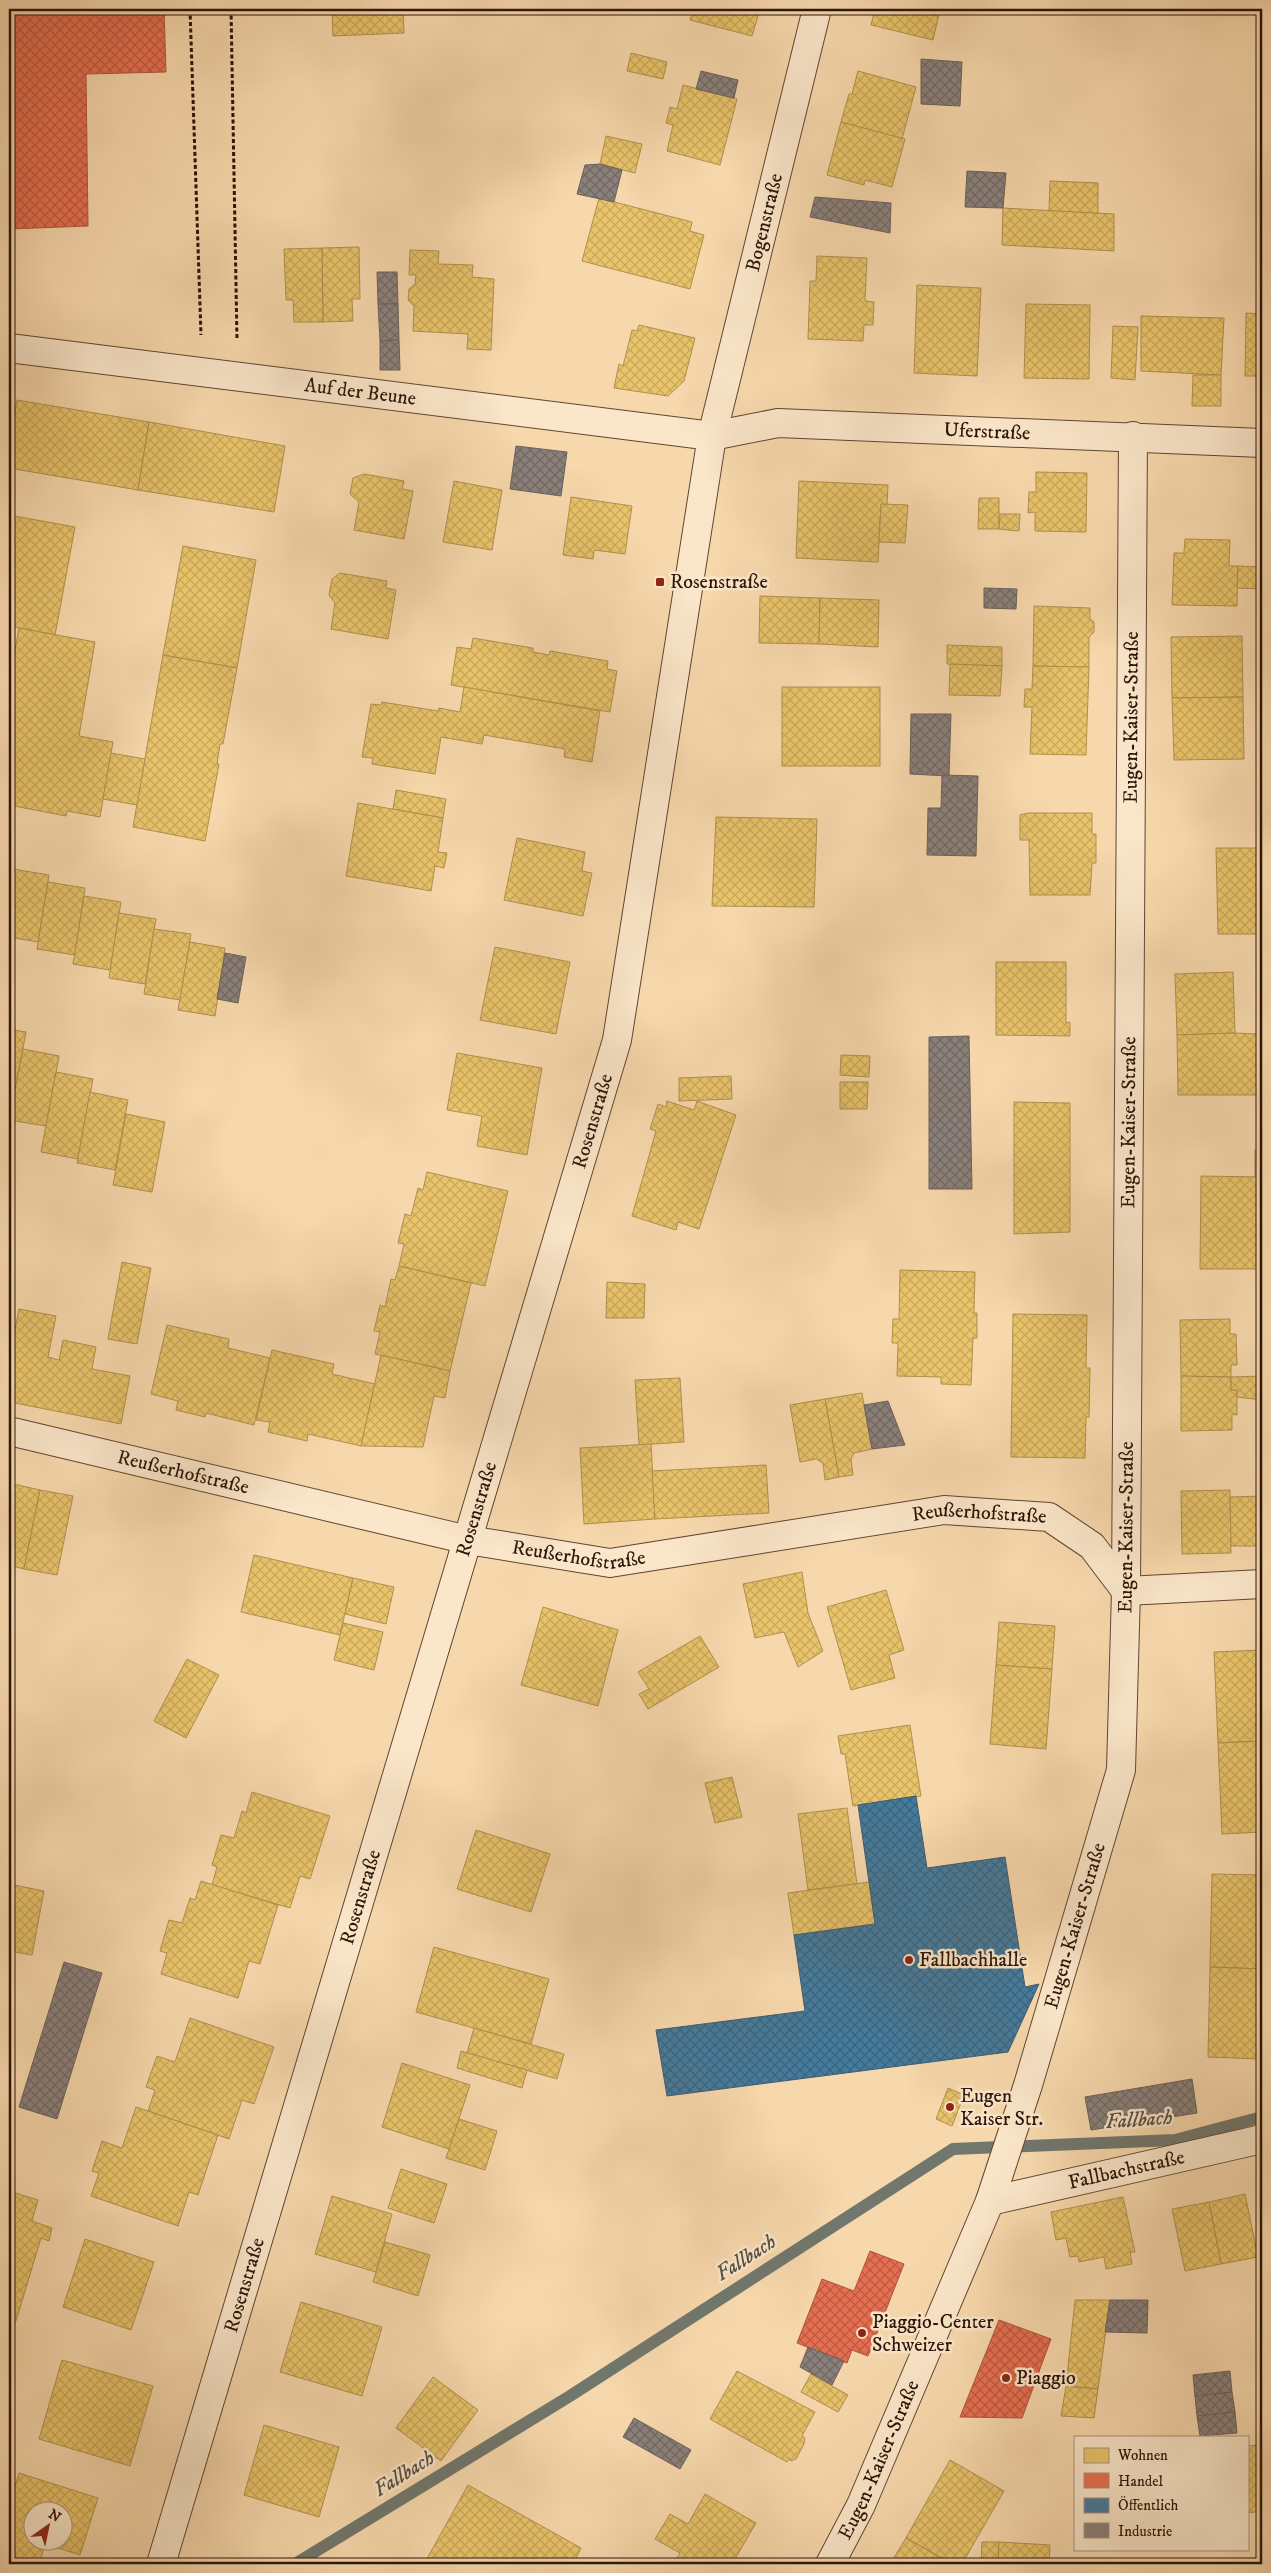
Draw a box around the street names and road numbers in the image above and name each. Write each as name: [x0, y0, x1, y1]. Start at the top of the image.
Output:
street label: Bogenstraße: [740, 171, 789, 274]
street label: Auf der Beune: [303, 373, 418, 411]
street label: Uferstraße: [943, 417, 1031, 446]
street label: Eugen-Kaiser-Straße: [1118, 631, 1144, 804]
street label: Eugen-Kaiser-Straße: [1116, 1036, 1142, 1209]
street label: Rosenstraße: [567, 1071, 619, 1172]
street label: Eugen-Kaiser-Straße: [1113, 1441, 1139, 1614]
street label: Reußerhofstraße: [115, 1445, 252, 1500]
street label: Rosenstraße: [451, 1459, 503, 1560]
street label: Reußerhofstraße: [910, 1497, 1047, 1529]
street label: Reußerhofstraße: [510, 1535, 647, 1575]
street label: Eugen-Kaiser-Straße: [1039, 1840, 1111, 2012]
street label: Rosenstraße: [335, 1847, 387, 1948]
street label: Fallbachstraße: [1066, 2145, 1187, 2195]
street label: Rosenstraße: [218, 2235, 270, 2336]
street label: Eugen-Kaiser-Straße: [832, 2376, 925, 2544]

